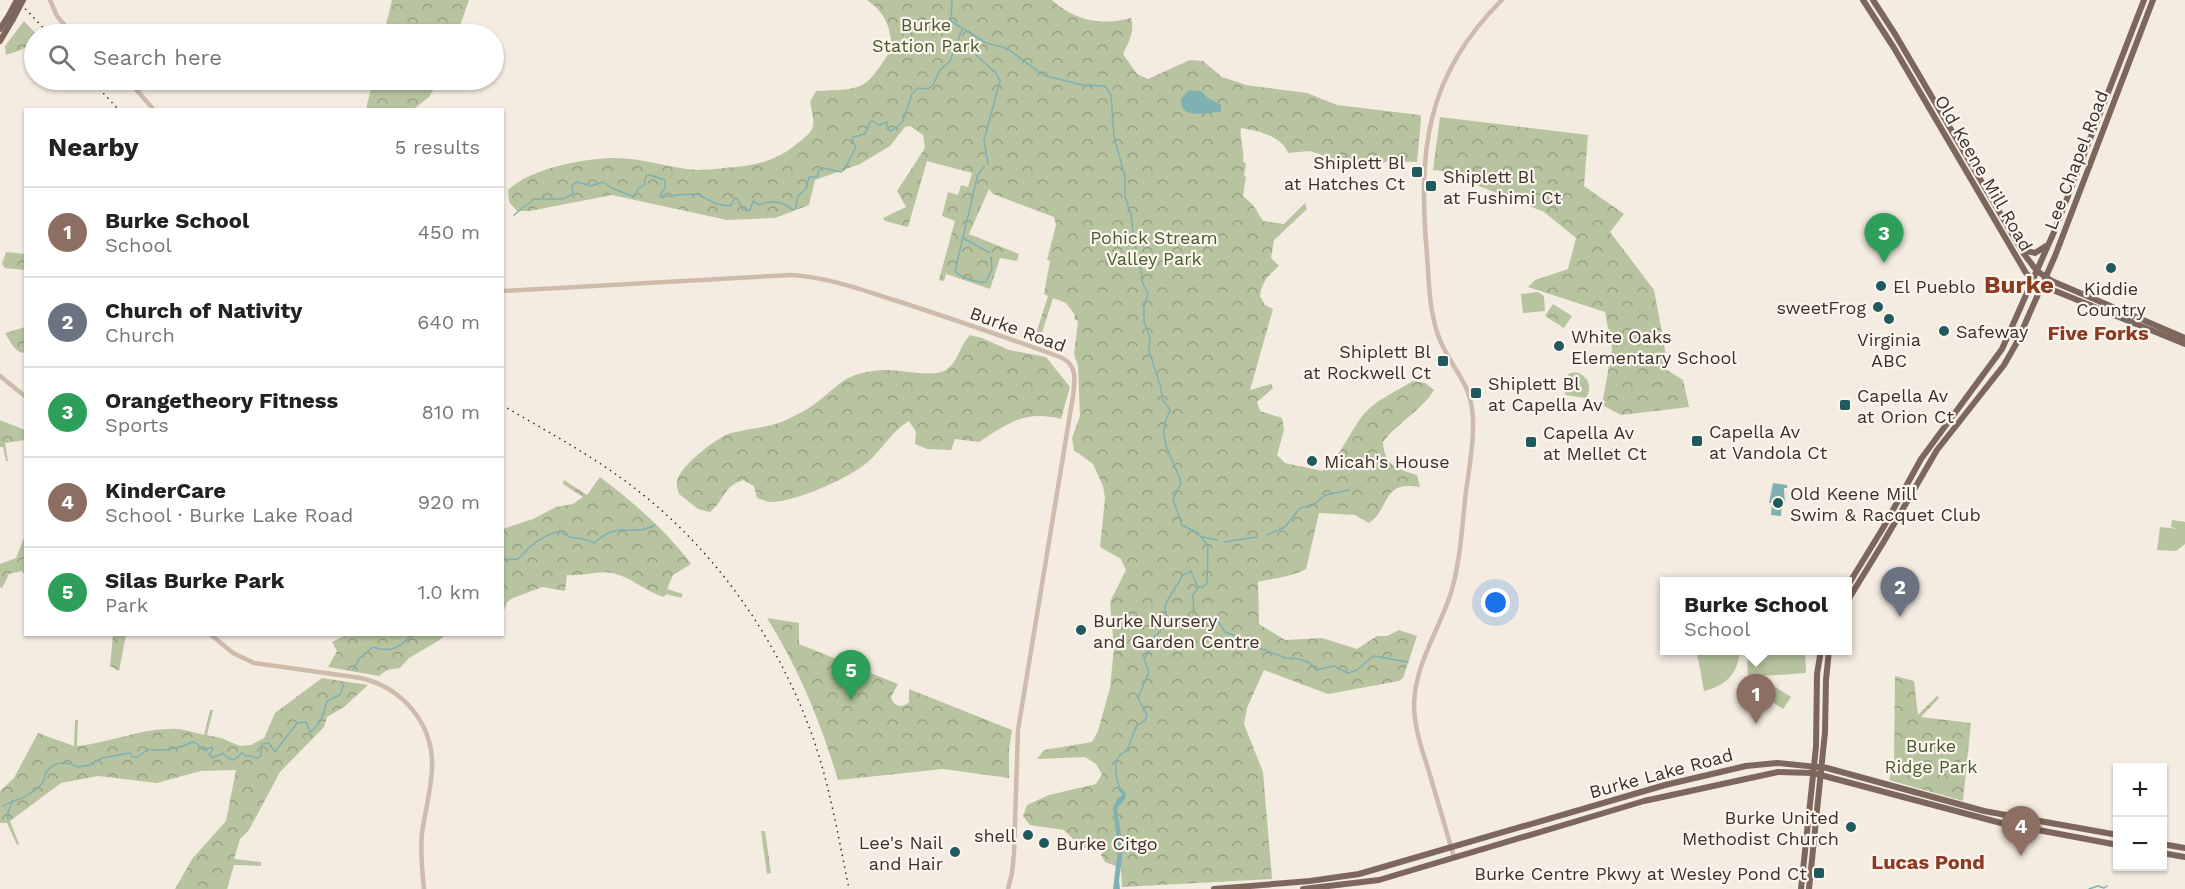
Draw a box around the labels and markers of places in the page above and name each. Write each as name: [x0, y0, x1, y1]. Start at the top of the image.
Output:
place label: Shiplett Bl at Hatches Ct: [1284, 152, 1405, 194]
marker: Shiplett Bl at Hatches Ct: [1410, 165, 1424, 179]
place label: Shiplett Bl at Fushimi Ct: [1443, 166, 1562, 208]
marker: Shiplett Bl at Fushimi Ct: [1424, 179, 1438, 193]
pin: 3: [1864, 214, 1904, 263]
marker: Kiddie Country: [2104, 261, 2118, 275]
place label: El Pueblo: [1893, 276, 1976, 297]
place label: Kiddie Country: [2076, 278, 2146, 320]
marker: El Pueblo: [1874, 279, 1888, 293]
place label: sweetFrog: [1777, 297, 1866, 318]
marker: sweetFrog: [1871, 300, 1885, 314]
marker: Virginia ABC: [1882, 312, 1896, 326]
place label: Safeway: [1956, 321, 2029, 342]
marker: Safeway: [1937, 324, 1951, 338]
place label: White Oaks Elementary School: [1571, 326, 1737, 368]
place label: Virginia ABC: [1857, 329, 1921, 371]
marker: White Oaks Elementary School: [1552, 339, 1566, 353]
place label: Shiplett Bl at Rockwell Ct: [1303, 341, 1431, 383]
marker: Shiplett Bl at Rockwell Ct: [1436, 354, 1450, 368]
place label: Shiplett Bl at Capella Av: [1488, 373, 1603, 415]
place label: Capella Av at Orion Ct: [1857, 385, 1954, 427]
marker: Shiplett Bl at Capella Av: [1469, 386, 1483, 400]
marker: Capella Av at Orion Ct: [1838, 398, 1852, 412]
place label: Capella Av at Vandola Ct: [1709, 421, 1828, 463]
place label: Capella Av at Mellet Ct: [1543, 422, 1647, 464]
marker: Capella Av at Vandola Ct: [1690, 434, 1704, 448]
marker: Capella Av at Mellet Ct: [1524, 435, 1538, 449]
place label: Micah's House: [1324, 451, 1450, 472]
marker: Micah's House: [1305, 454, 1319, 468]
place label: Old Keene Mill Swim & Racquet Club: [1790, 483, 1981, 525]
marker: Old Keene Mill Swim & Racquet Club: [1771, 496, 1785, 510]
pin: 2: [1880, 568, 1920, 617]
place label: Burke Nursery and Garden Centre: [1093, 610, 1260, 652]
marker: Burke Nursery and Garden Centre: [1074, 623, 1088, 637]
pin: 5: [832, 650, 870, 700]
pin: 1: [1736, 674, 1776, 724]
pin: 4: [2002, 806, 2040, 856]
place label: Burke United Methodist Church: [1682, 807, 1839, 849]
marker: Burke United Methodist Church: [1844, 820, 1858, 834]
place label: shell: [974, 825, 1016, 846]
marker: shell: [1021, 828, 1035, 842]
place label: Lee's Nail and Hair: [859, 832, 943, 874]
place label: Burke Citgo: [1056, 833, 1158, 854]
marker: Burke Citgo: [1037, 836, 1051, 850]
marker: Lee's Nail and Hair: [948, 845, 962, 859]
place label: Burke Centre Pkwy at Wesley Pond Ct: [1474, 863, 1807, 884]
marker: Burke Centre Pkwy at Wesley Pond Ct: [1812, 866, 1826, 880]

